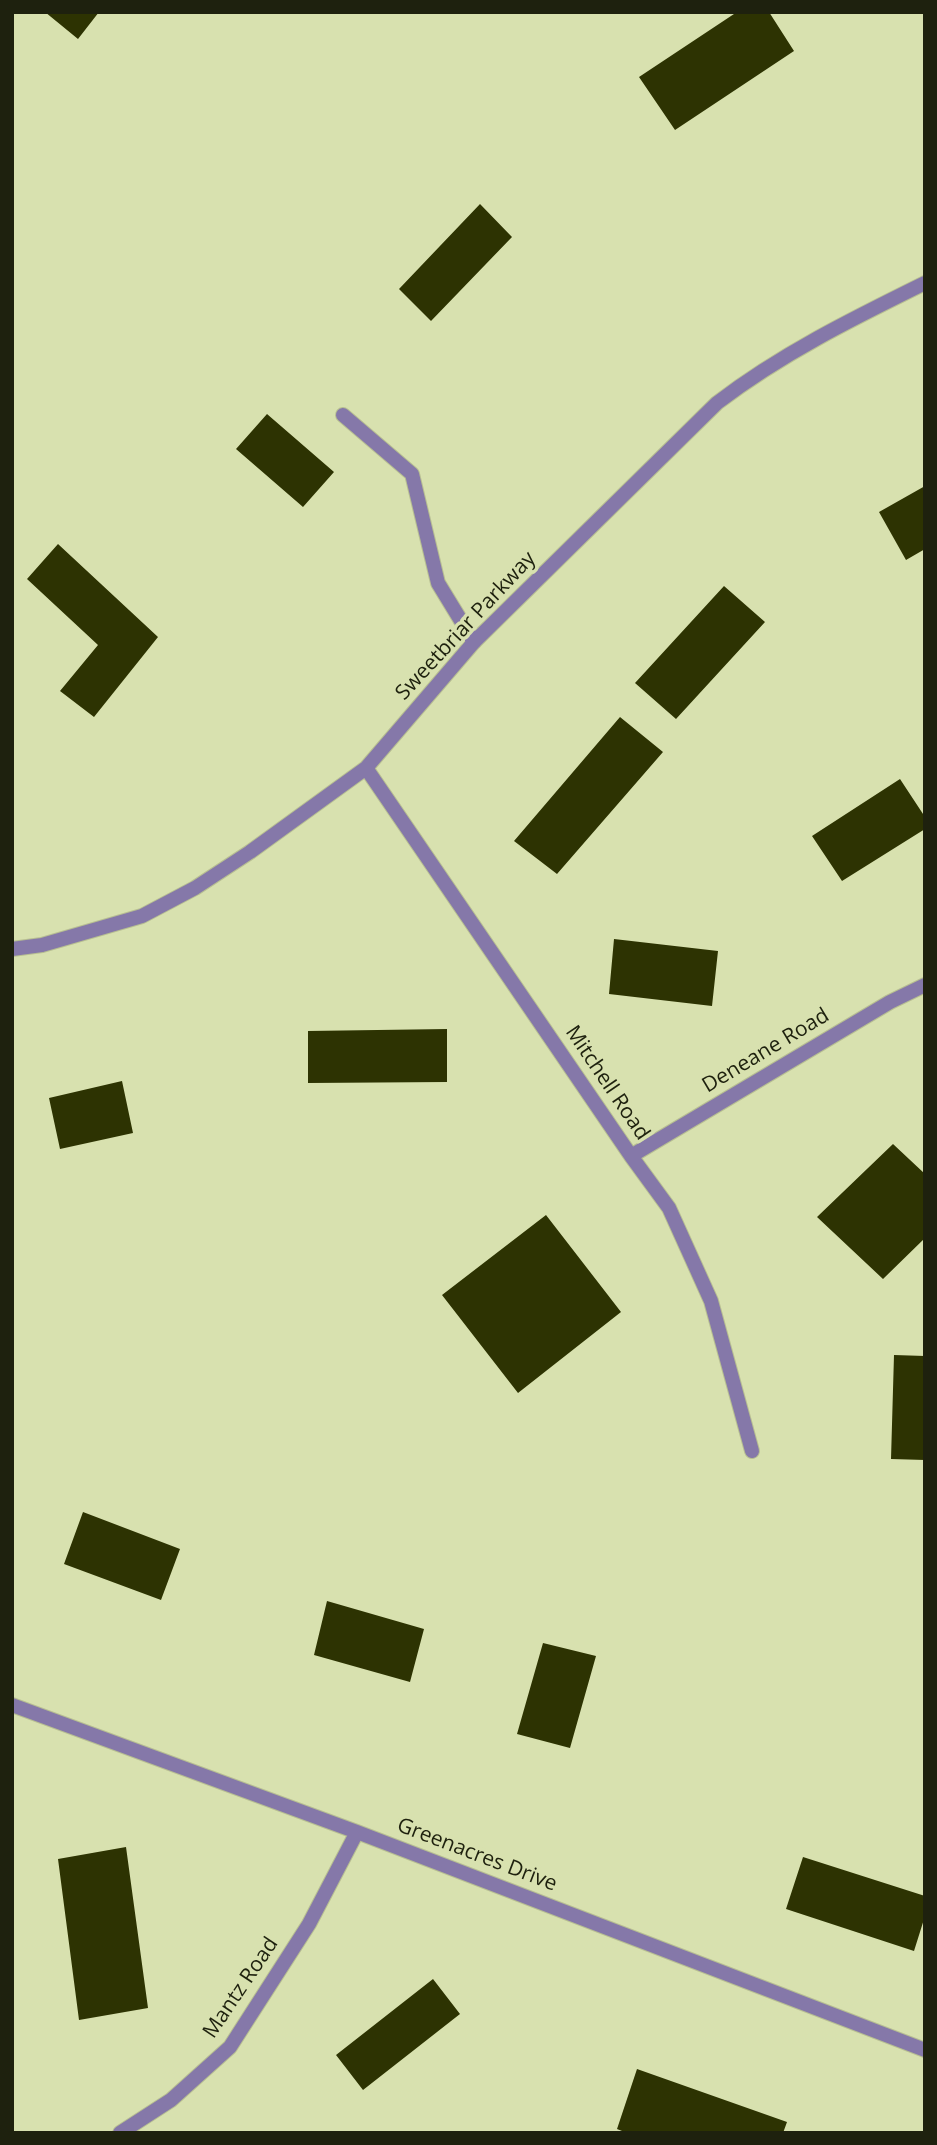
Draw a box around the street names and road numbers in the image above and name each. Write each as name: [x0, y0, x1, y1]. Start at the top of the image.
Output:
street label: Sweetbriar Parkway: [391, 547, 541, 705]
street label: Deneane Road: [698, 1003, 834, 1099]
street label: Mitchell Road: [559, 1021, 655, 1145]
street label: Greenacres Drive: [393, 1813, 561, 1897]
street label: Mantz Road: [198, 1933, 284, 2043]

